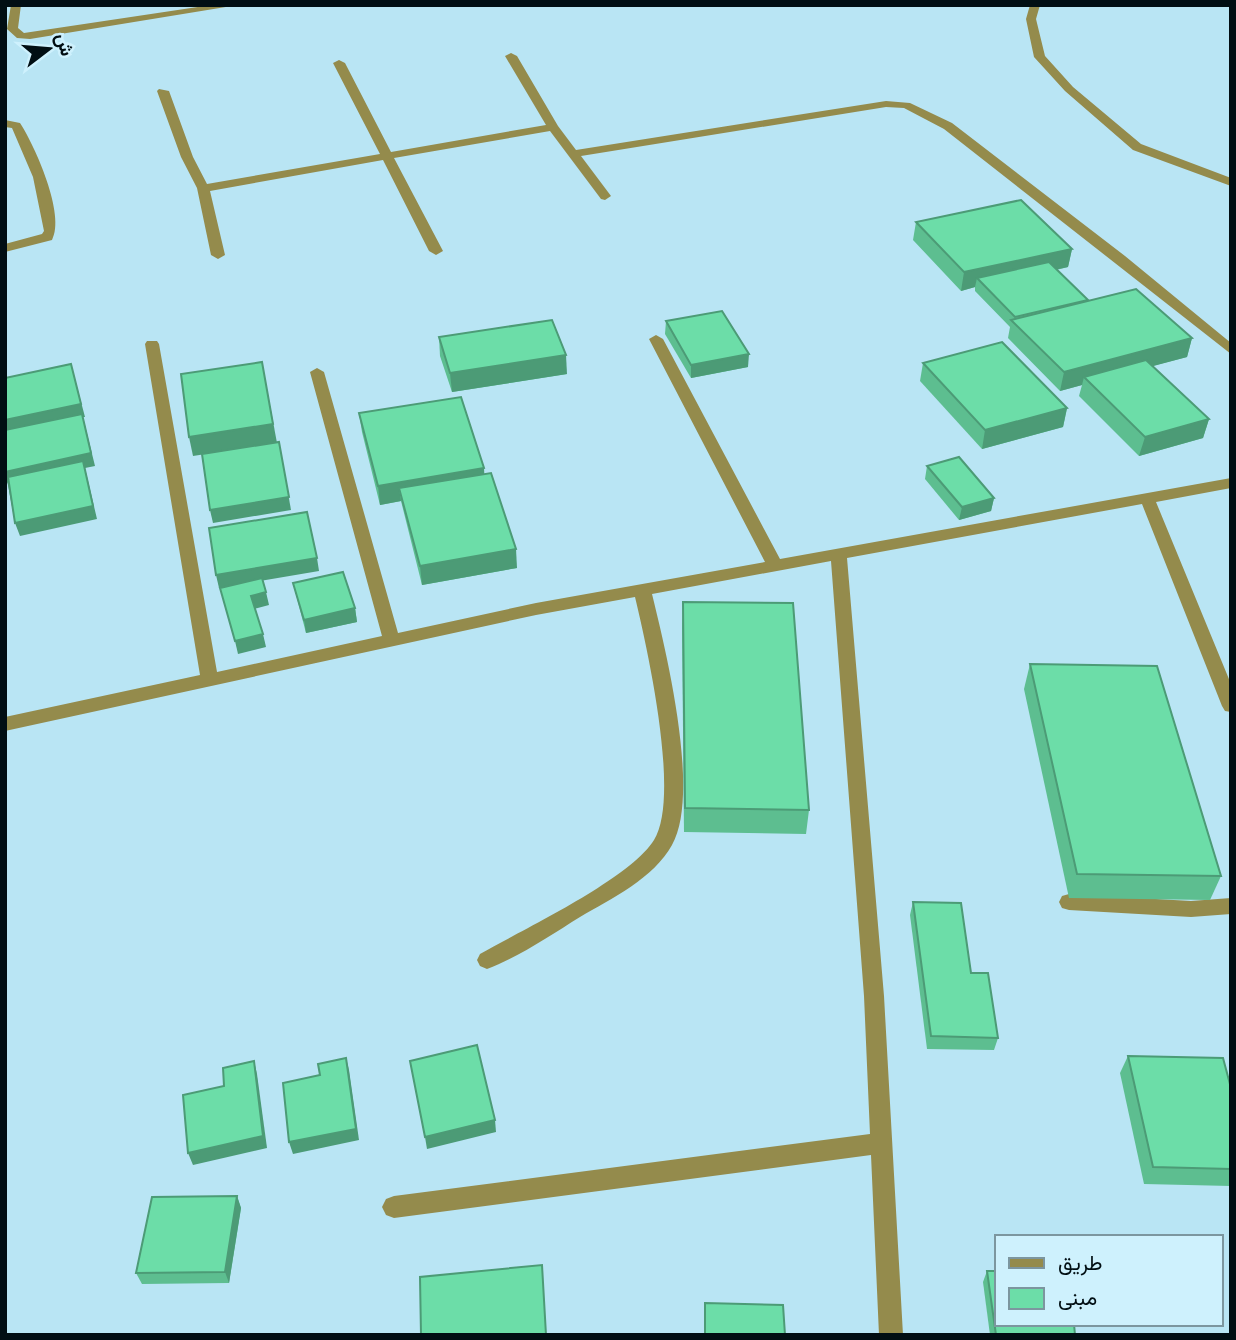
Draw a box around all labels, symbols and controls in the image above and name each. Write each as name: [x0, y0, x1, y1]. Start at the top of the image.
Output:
north arrow: [14, 14, 84, 84]
text: ش: [51, 31, 78, 59]
legend: [995, 1235, 1222, 1326]
text: طريق: [1058, 1251, 1103, 1276]
text: مبنى: [1058, 1286, 1097, 1310]

